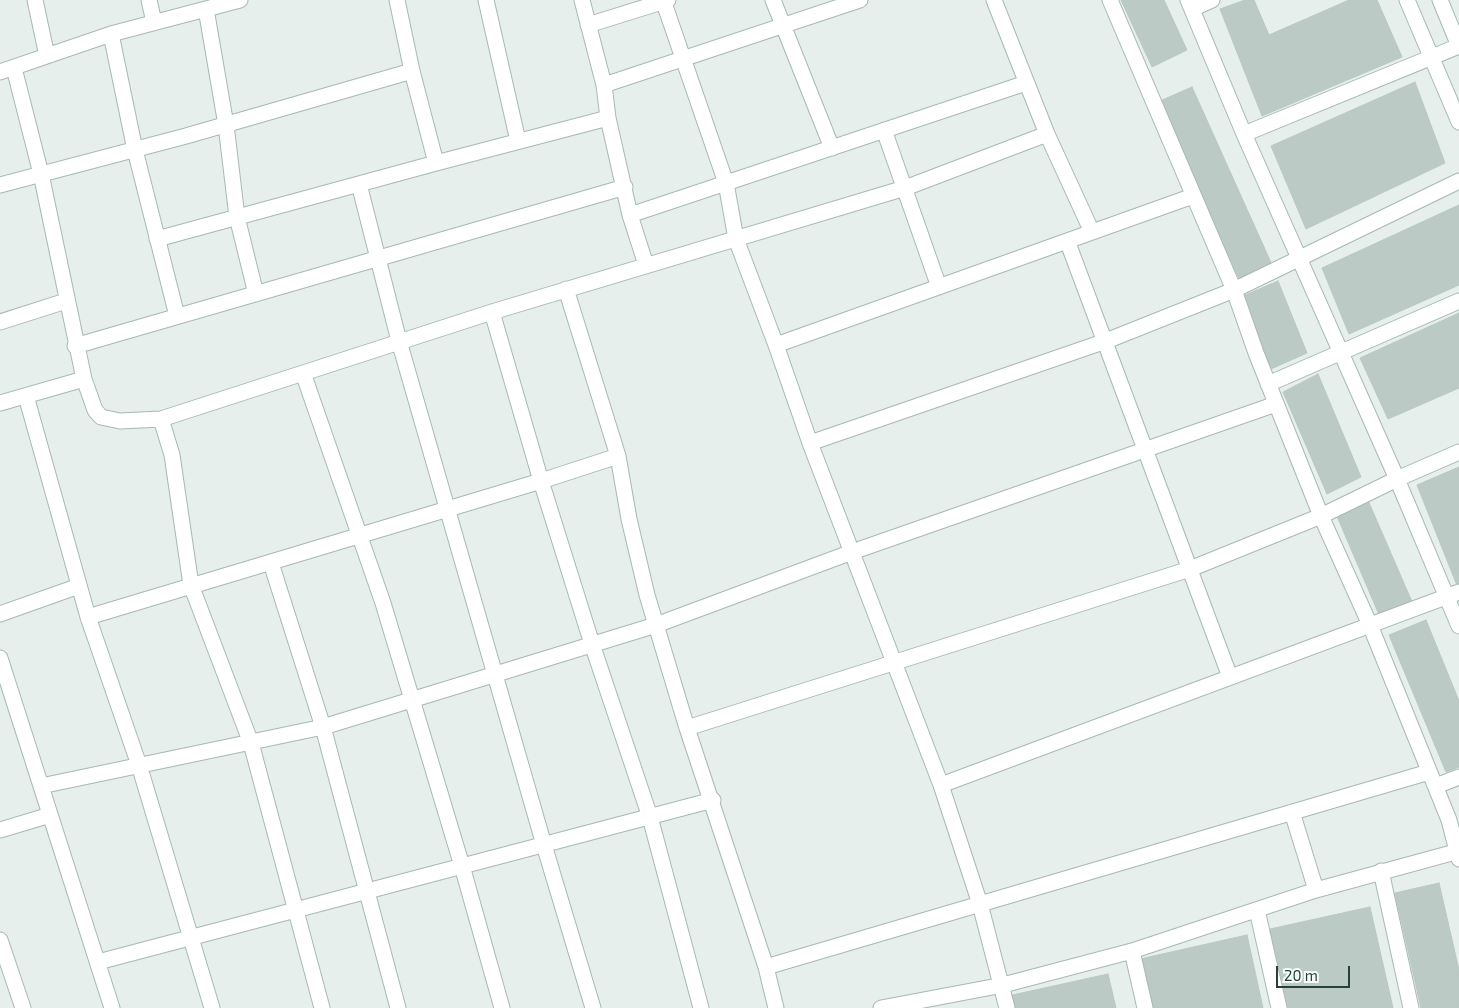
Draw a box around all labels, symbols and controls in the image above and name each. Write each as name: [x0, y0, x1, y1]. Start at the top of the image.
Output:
scale bar: [1279, 956, 1353, 988]
text: 20 m: [1284, 966, 1318, 984]

